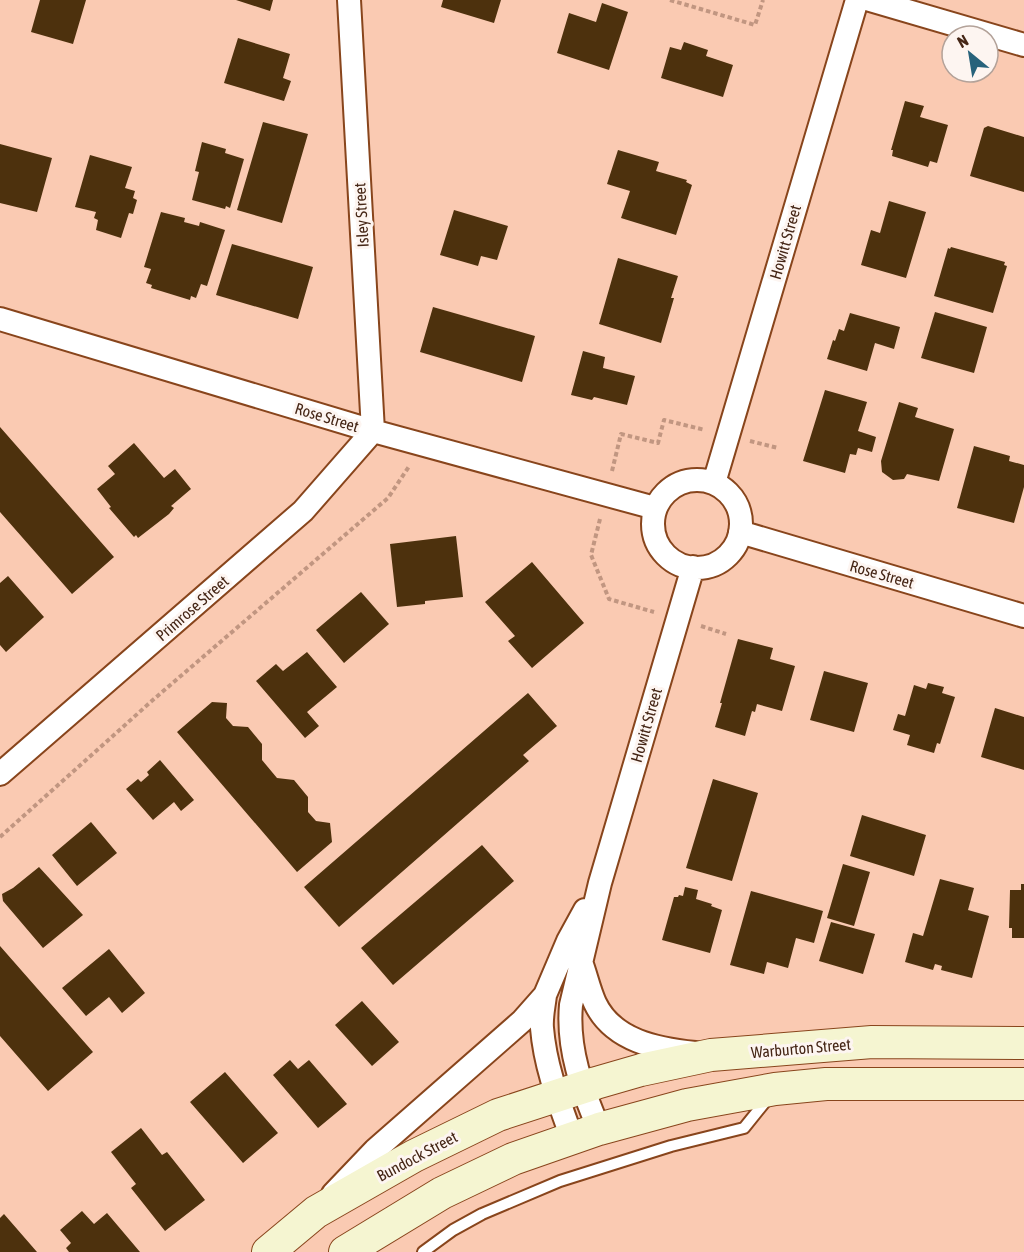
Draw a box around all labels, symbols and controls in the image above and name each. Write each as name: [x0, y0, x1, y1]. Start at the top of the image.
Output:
north arrow: [940, 24, 1000, 84]
text: N: [954, 31, 971, 51]
street label: Isley Street: [350, 182, 373, 248]
street label: Howitt Street: [766, 202, 804, 281]
street label: Rose Street: [293, 399, 361, 435]
street label: Rose Street: [848, 556, 916, 592]
street label: Primrose Street: [152, 571, 232, 644]
street label: Howitt Street: [627, 685, 665, 764]
street label: Warburton Street: [750, 1035, 852, 1061]
street label: Bundock Street: [374, 1127, 461, 1185]

